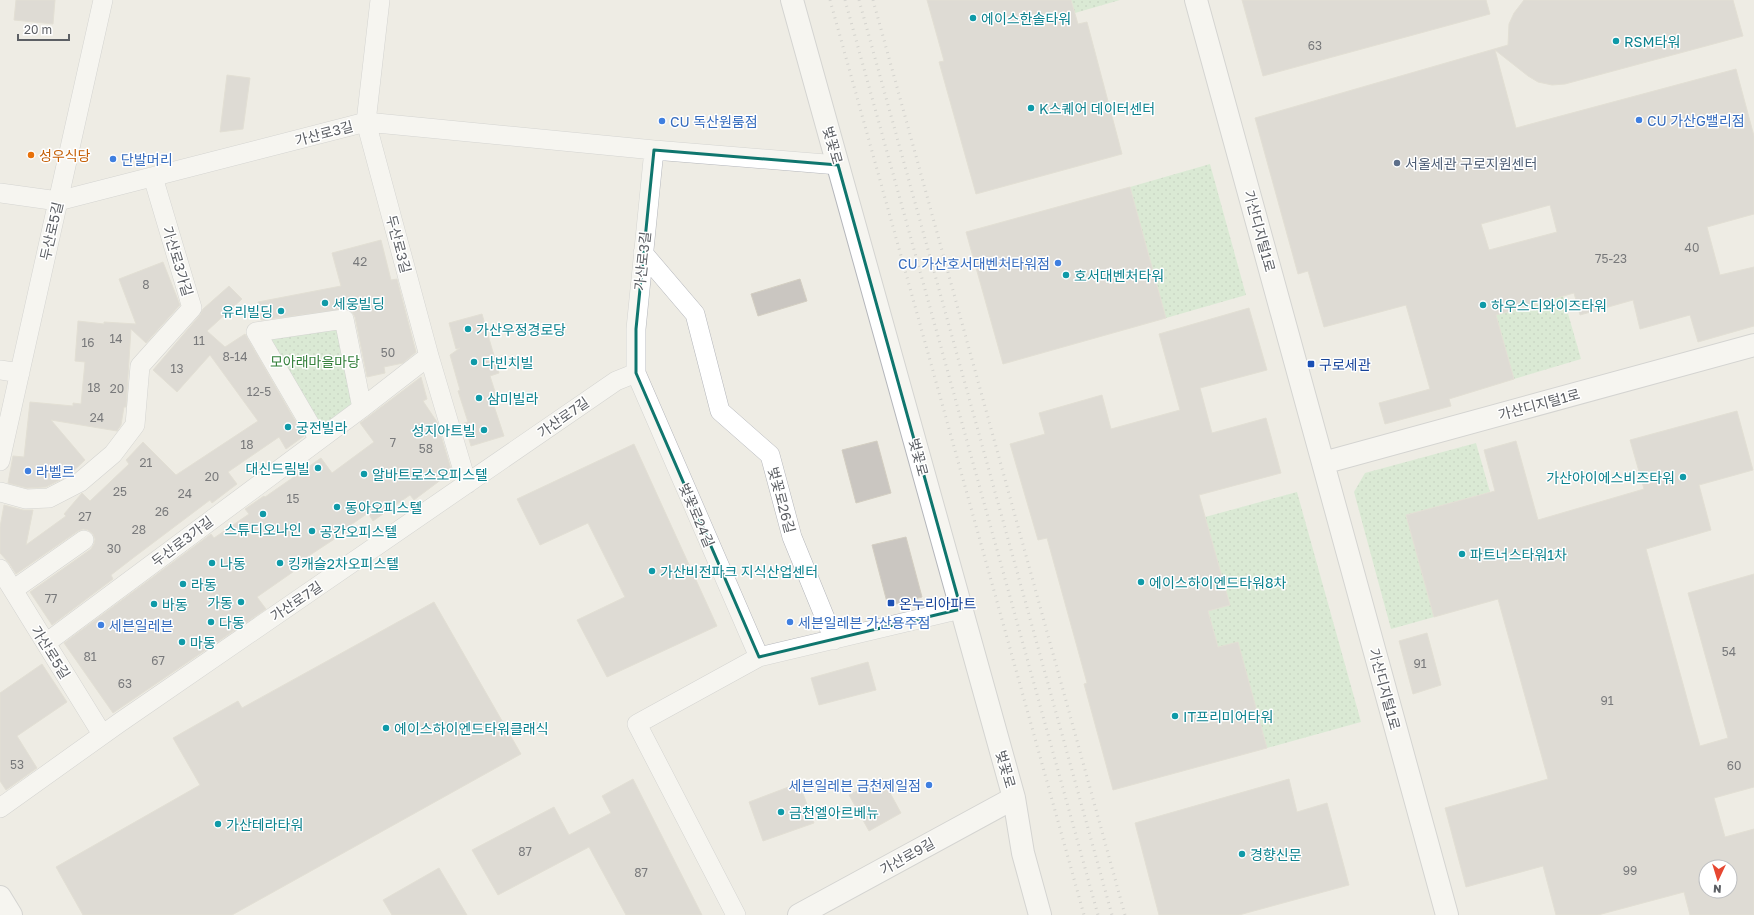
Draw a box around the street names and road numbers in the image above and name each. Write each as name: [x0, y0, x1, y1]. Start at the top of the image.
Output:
street label: 가산로3길: [293, 117, 355, 149]
street label: 벚꽃로: [820, 124, 847, 166]
street label: 가산디지털1로: [1241, 188, 1279, 274]
street label: 두산로5길: [36, 200, 66, 262]
street label: 두산로3길: [383, 213, 415, 275]
street label: 가산로3가길: [159, 224, 197, 298]
street label: 가산로3길: [630, 230, 654, 292]
street label: 가산디지털1로: [1496, 385, 1582, 423]
street label: 가산로7길: [534, 393, 592, 441]
street label: 벚꽃로: [906, 436, 932, 478]
street label: 벚꽃로26길: [765, 465, 799, 535]
street label: 벚꽃로24길: [676, 480, 718, 550]
street label: 두산로3가길: [148, 512, 216, 570]
street label: 가산로7길: [267, 577, 325, 625]
street label: 가산로5길: [28, 622, 74, 682]
street label: 가산디지털1로: [1366, 646, 1404, 732]
street label: 벚꽃로: [993, 748, 1020, 790]
street label: 가산로9길: [877, 834, 937, 878]

